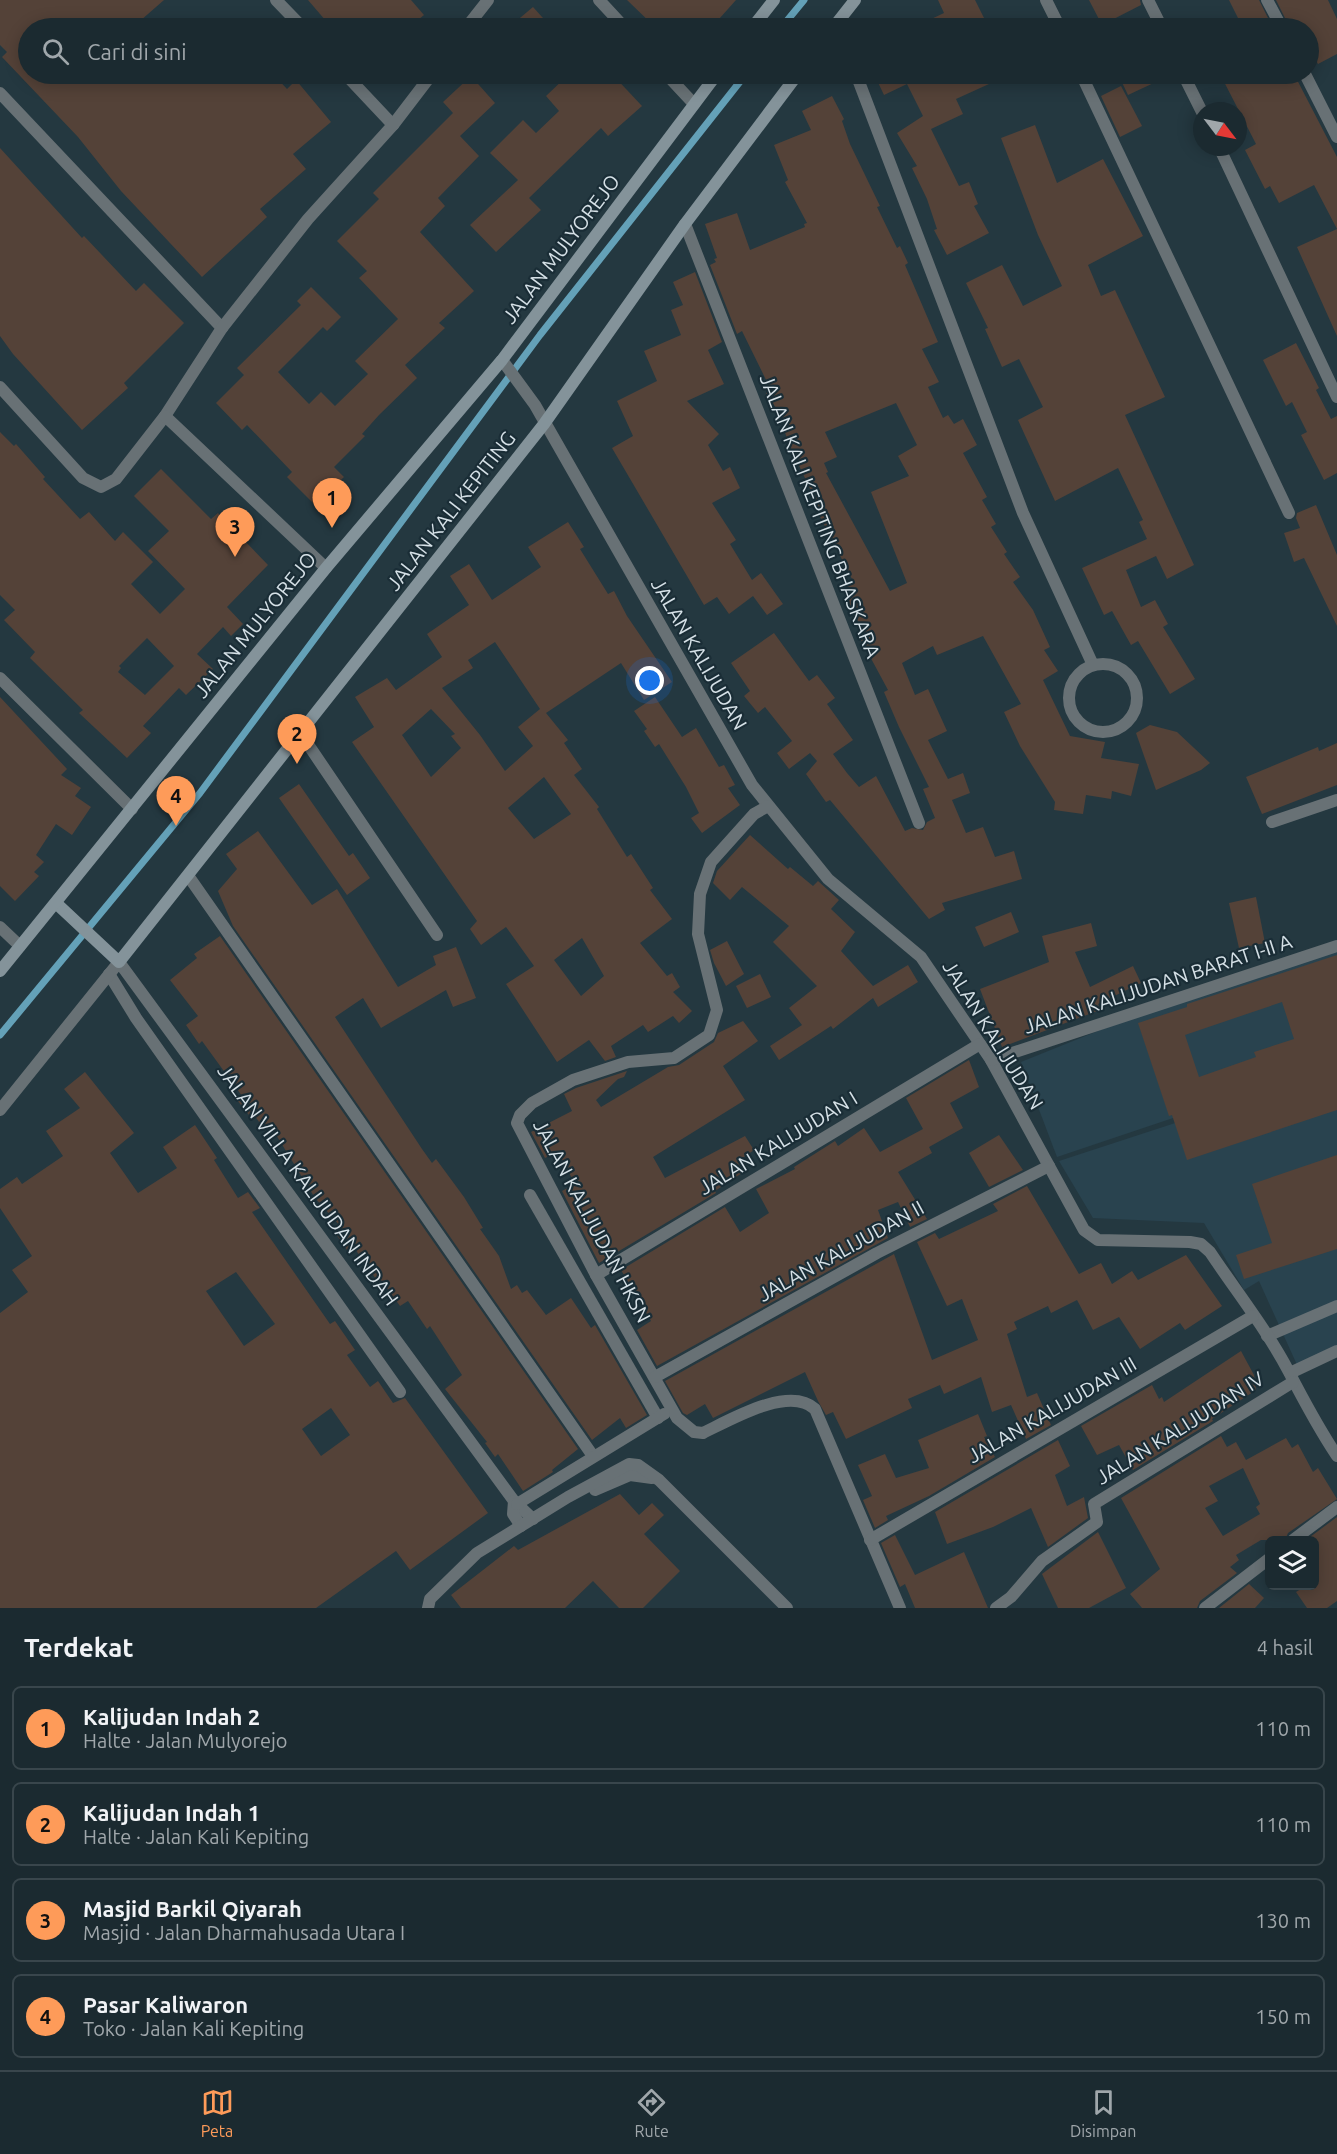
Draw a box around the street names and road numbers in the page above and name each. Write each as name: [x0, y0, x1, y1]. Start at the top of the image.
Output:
street label: JALAN MULYOREJO: [497, 170, 624, 328]
street label: JALAN KALI KEPITING BHASKARA: [756, 371, 885, 661]
street label: JALAN KALI KEPITING: [381, 427, 520, 595]
street label: JALAN MULYOREJO: [189, 547, 320, 702]
street label: JALAN KALIJUDAN: [647, 574, 752, 734]
street label: JALAN KALIJUDAN BARAT I-II A: [1021, 929, 1295, 1038]
street label: JALAN KALIJUDAN: [938, 956, 1049, 1113]
street label: JALAN VILLA KALIJUDAN INDAH: [213, 1060, 404, 1310]
street label: JALAN KALIJUDAN I: [694, 1086, 861, 1199]
street label: JALAN KALIJUDAN HKSN: [529, 1115, 656, 1326]
street label: JALAN KALIJUDAN II: [754, 1195, 928, 1306]
street label: JALAN KALIJUDAN III: [963, 1352, 1140, 1467]
street label: JALAN KALIJUDAN IV: [1092, 1366, 1268, 1489]

